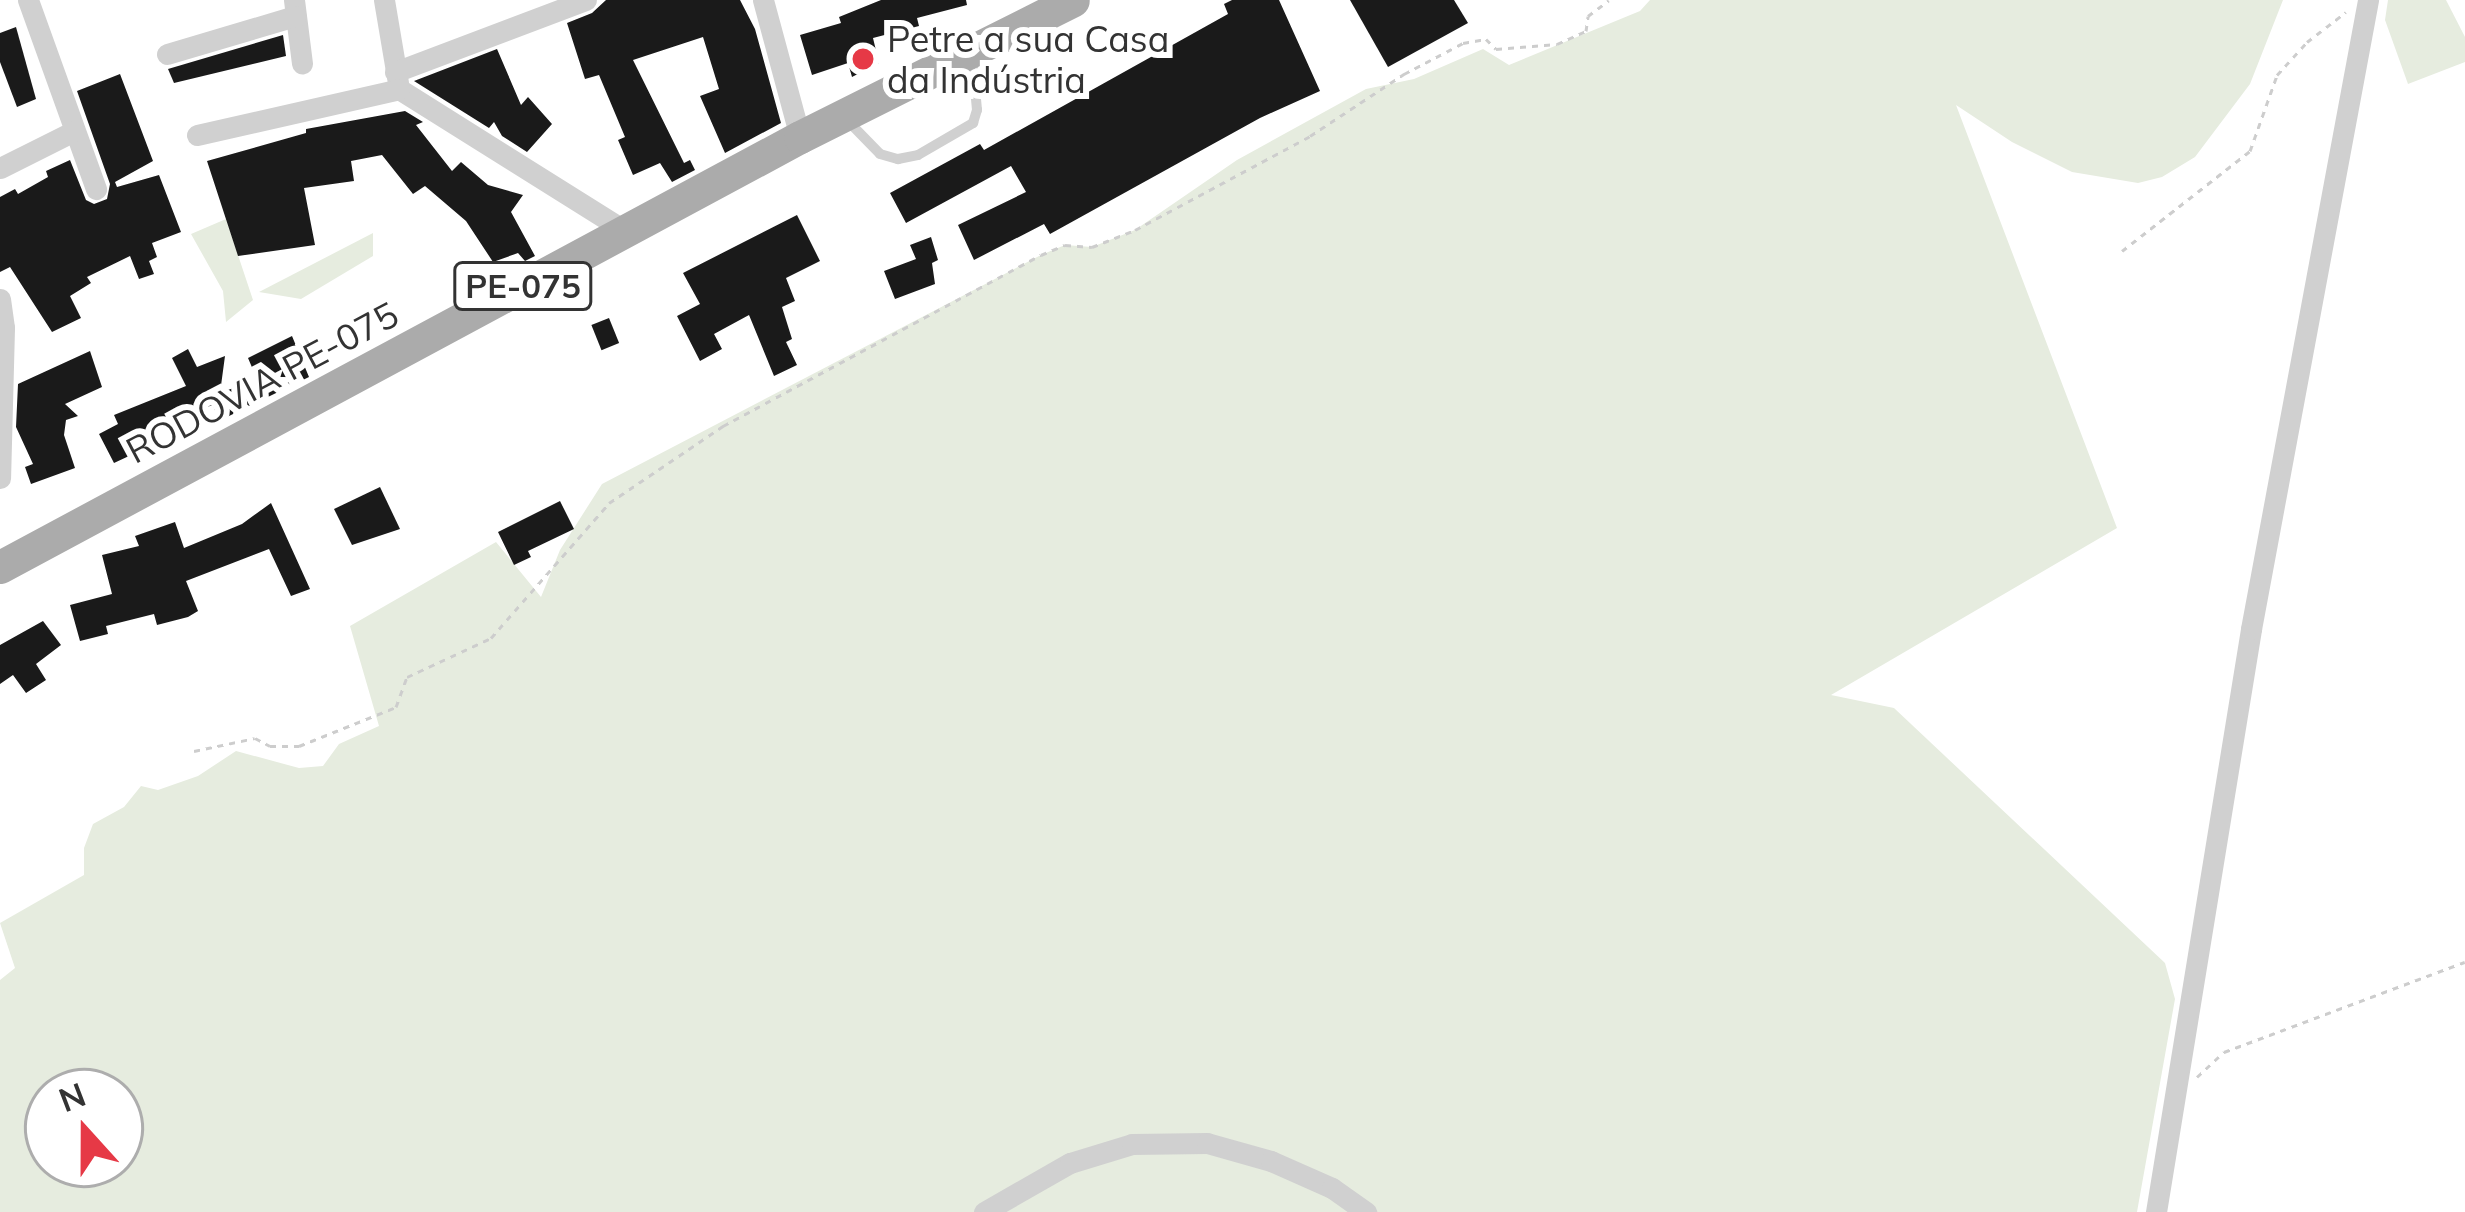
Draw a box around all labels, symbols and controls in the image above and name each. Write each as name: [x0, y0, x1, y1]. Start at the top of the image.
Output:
place label: Petre a sua Casa da Indústria: [887, 16, 1169, 101]
marker: Petre a sua Casa da Indústria: [850, 46, 876, 72]
road number: PE-075: [451, 259, 595, 313]
street label: RODOVIA PE-075: [119, 292, 405, 472]
north arrow: [24, 1068, 144, 1188]
text: N: [53, 1073, 91, 1120]

